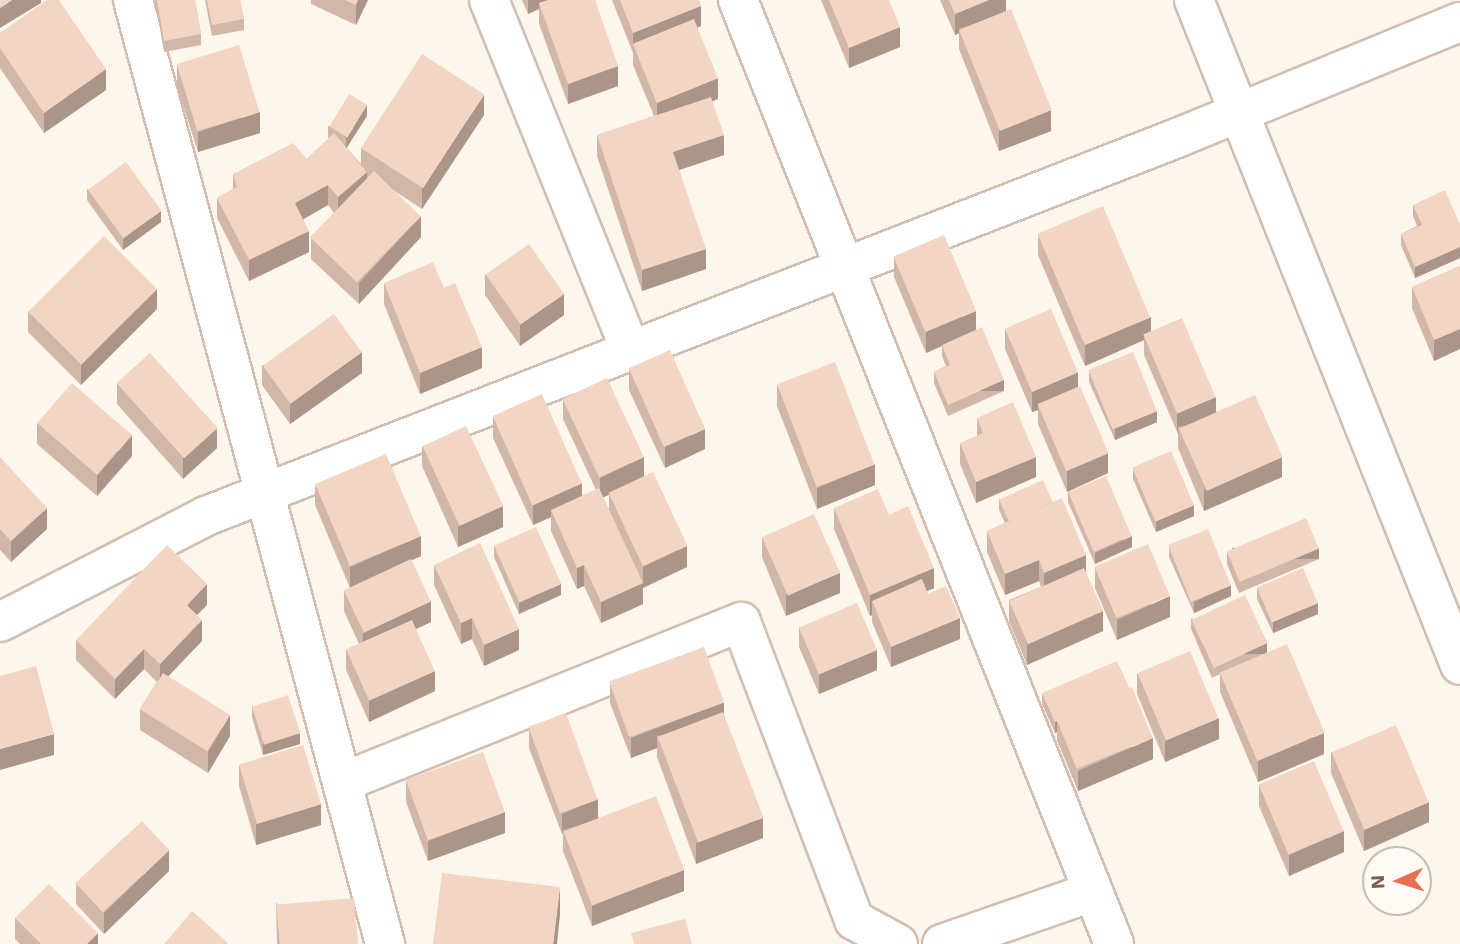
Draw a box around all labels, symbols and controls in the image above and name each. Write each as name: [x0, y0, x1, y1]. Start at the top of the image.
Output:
north arrow: [1362, 846, 1432, 916]
text: N: [1366, 874, 1389, 890]

